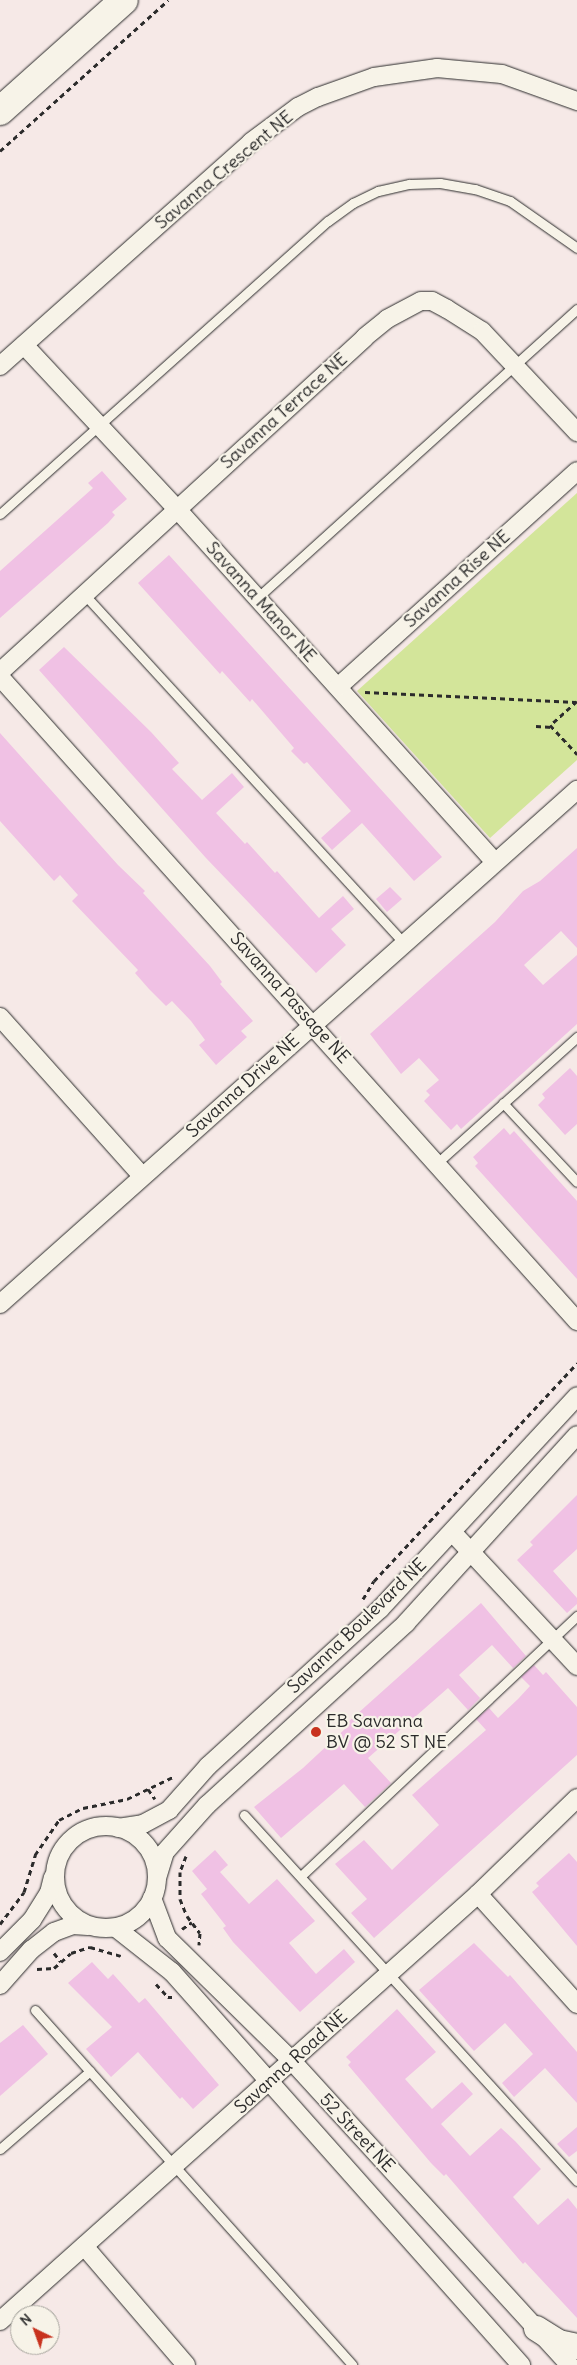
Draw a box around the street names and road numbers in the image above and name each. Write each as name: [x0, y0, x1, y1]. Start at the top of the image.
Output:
street label: Savanna Crescent NE: [151, 106, 297, 234]
street label: Savanna Terrace NE: [216, 348, 352, 474]
street label: Savanna Rise NE: [400, 526, 514, 632]
street label: Savanna Manor NE: [201, 537, 321, 667]
street label: Savanna Passage NE: [225, 928, 355, 1068]
street label: Savanna Drive NE: [182, 1030, 304, 1142]
street label: Savanna Boulevard NE: [283, 1554, 431, 1698]
street label: Savanna Road NE: [230, 2006, 352, 2118]
street label: 52 Street NE: [315, 2089, 399, 2177]

